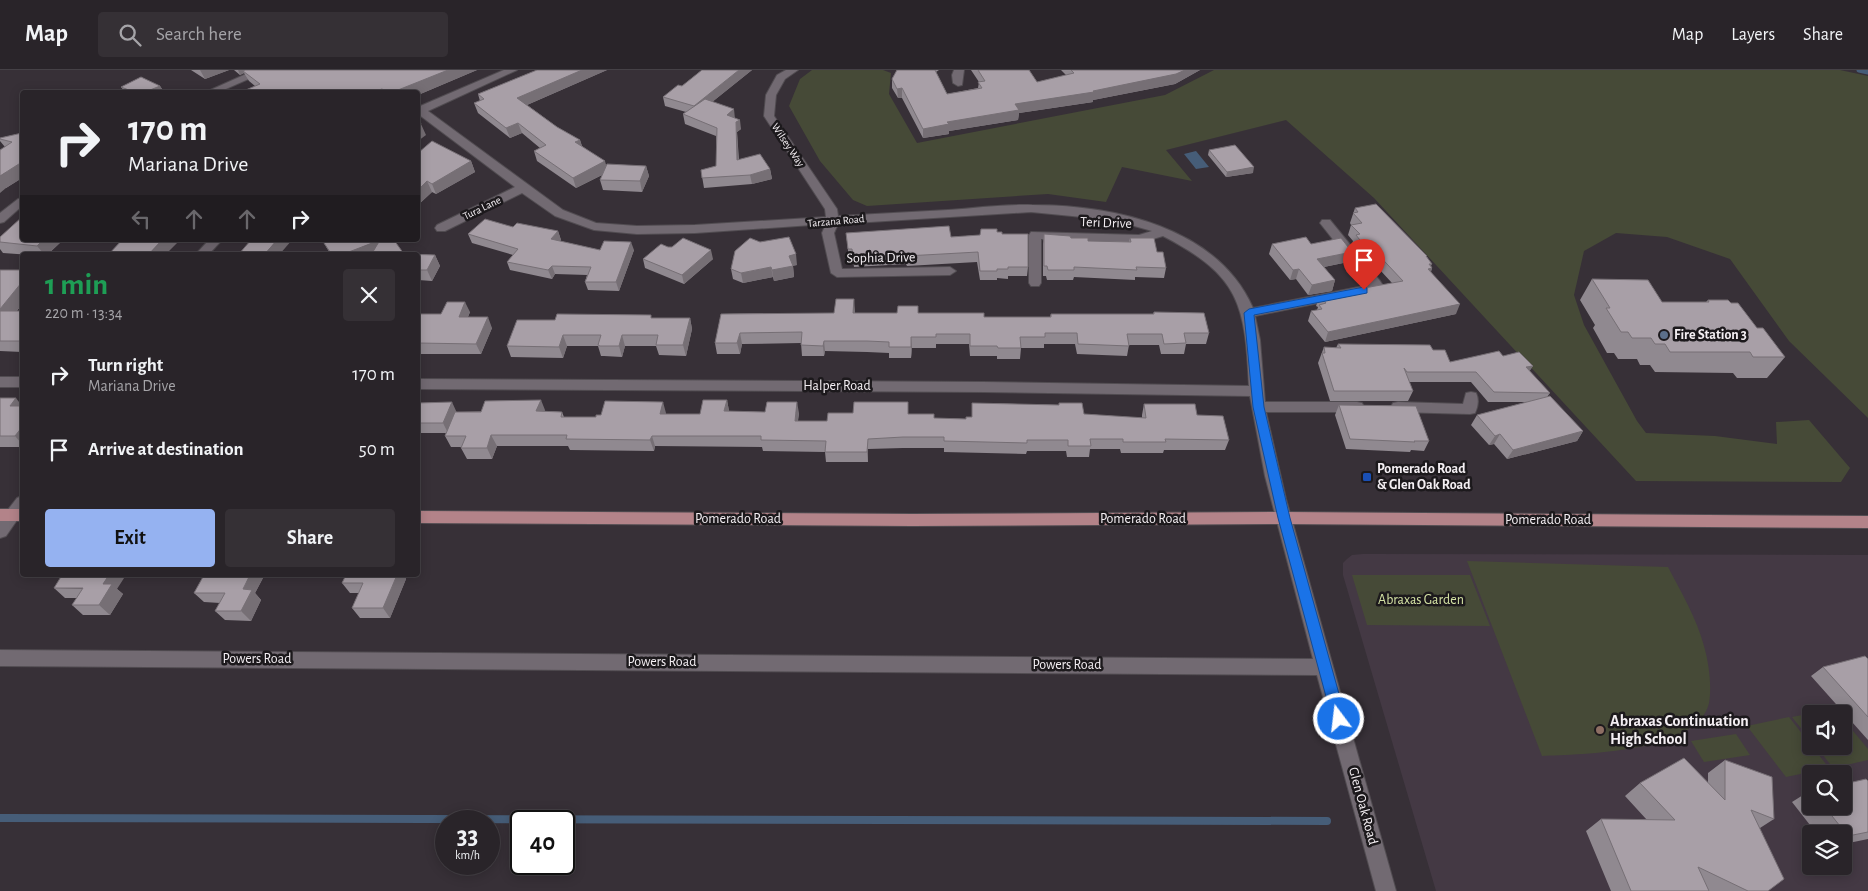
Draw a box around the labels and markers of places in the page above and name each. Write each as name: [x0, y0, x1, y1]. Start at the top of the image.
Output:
pin: [1343, 239, 1385, 290]
place label: Fire Station 3: [1674, 328, 1747, 342]
marker: Fire Station 3: [1658, 329, 1670, 341]
place label: Pomerado Road & Glen Oak Road: [1377, 462, 1471, 492]
marker: Pomerado Road & Glen Oak Road: [1361, 471, 1373, 483]
place label: Abraxas Continuation High School: [1610, 713, 1749, 747]
marker: Abraxas Continuation High School: [1594, 724, 1606, 736]

